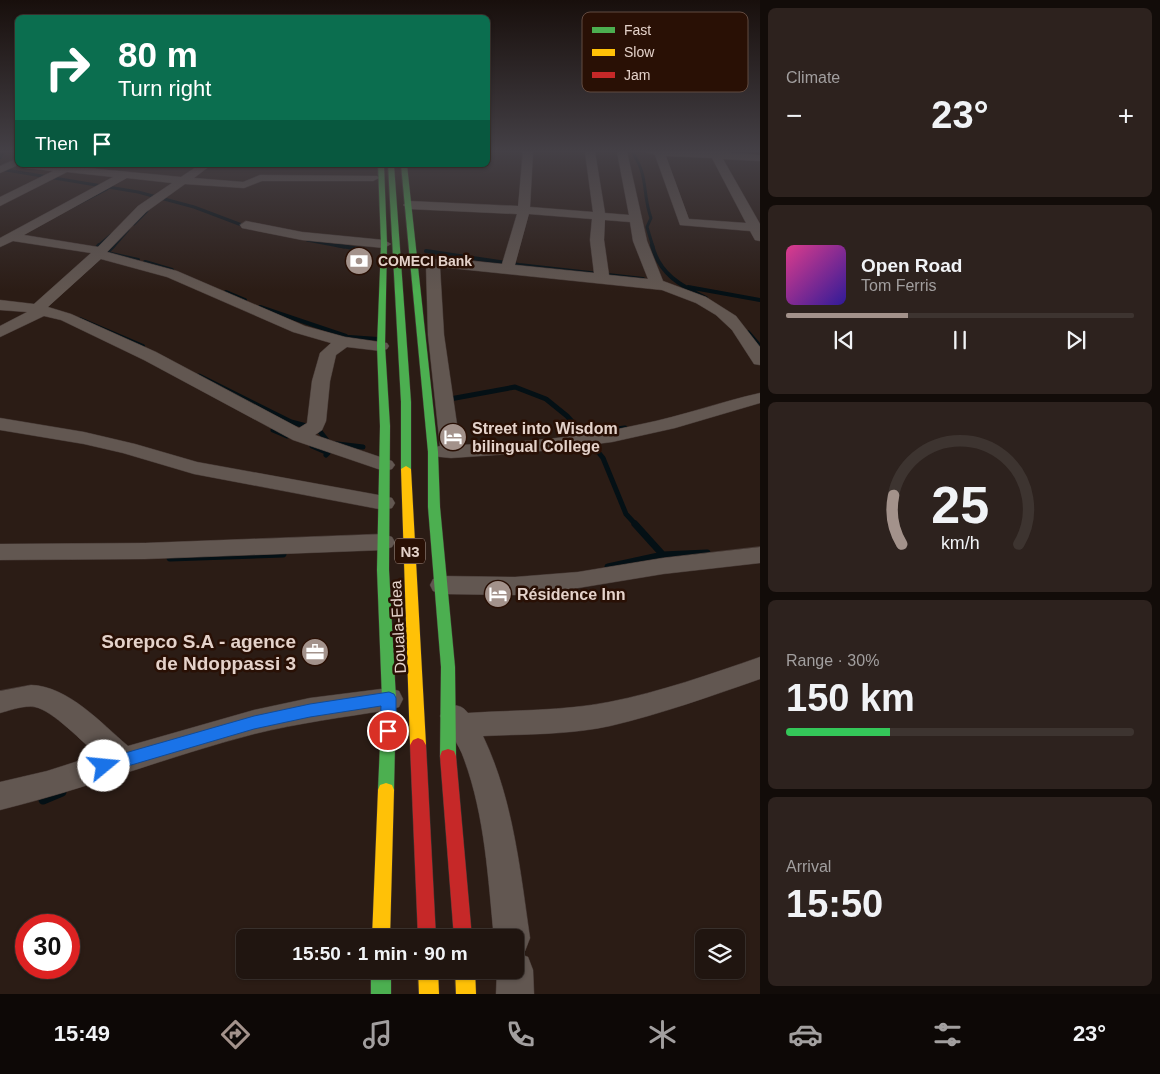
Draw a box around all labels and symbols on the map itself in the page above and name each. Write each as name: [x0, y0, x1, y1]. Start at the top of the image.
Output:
legend: [582, 12, 748, 92]
text: Fast: [624, 22, 651, 38]
text: Slow: [624, 44, 655, 60]
text: Jam: [624, 67, 650, 83]
bank icon: COMECI Bank: [344, 246, 374, 276]
place label: COMECI Bank: [378, 253, 472, 269]
place label: Street into Wisdom bilingual College: [472, 420, 618, 455]
hotel icon: Street into Wisdom bilingual College: [438, 422, 468, 452]
road number: N3: [395, 538, 425, 564]
hotel icon: Résidence Inn: [483, 579, 513, 609]
street label: Douala-Edea: [387, 580, 409, 674]
place label: Résidence Inn: [517, 586, 625, 603]
place label: Sorepco S.A - agence de Ndoppassi 3: [101, 631, 296, 674]
office icon: Sorepco S.A - agence de Ndoppassi 3: [300, 637, 330, 667]
pin: [367, 710, 409, 752]
position arrow: [77, 739, 129, 791]
speed limit sign: 30: [15, 914, 80, 979]

